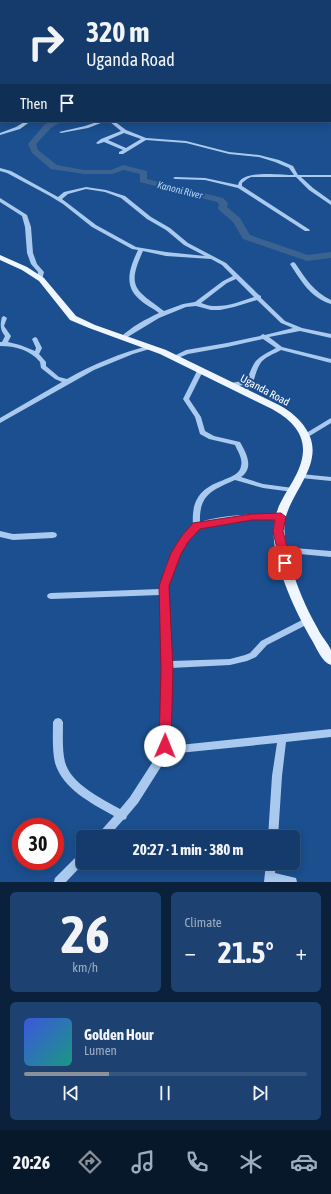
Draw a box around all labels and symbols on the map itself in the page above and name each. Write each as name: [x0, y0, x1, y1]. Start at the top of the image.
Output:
water label: Kanoni River: [156, 179, 205, 201]
street label: Uganda Road: [238, 372, 292, 408]
pin: [268, 546, 302, 580]
position arrow: [144, 725, 186, 767]
speed limit sign: 30: [12, 818, 64, 870]

